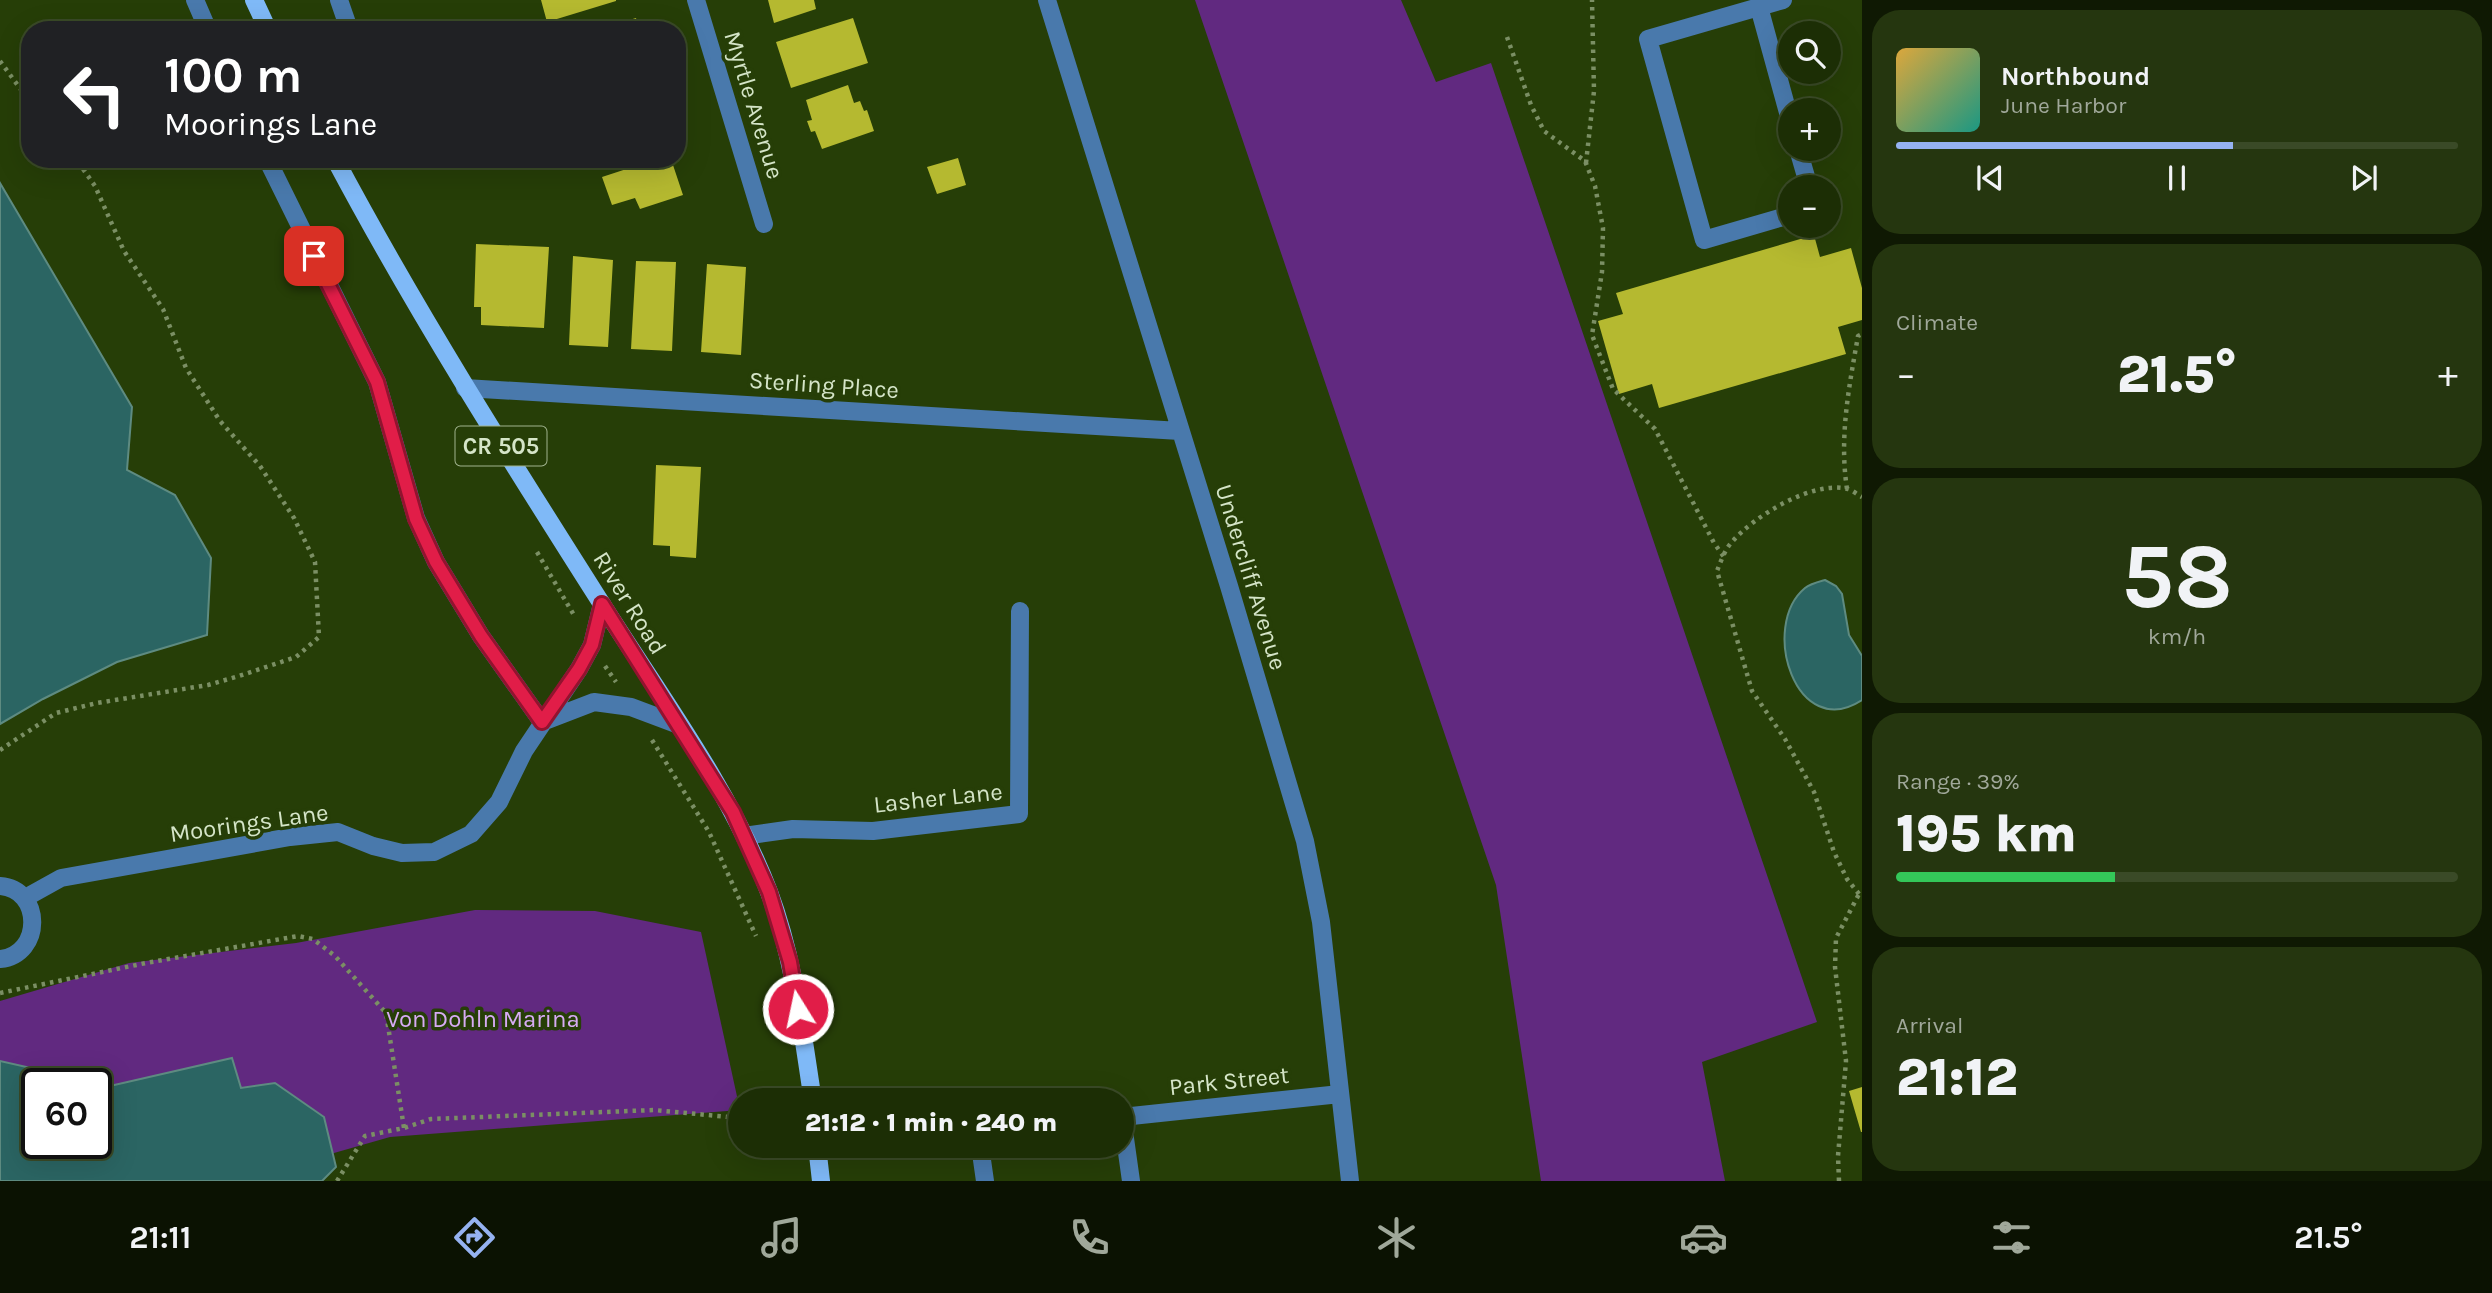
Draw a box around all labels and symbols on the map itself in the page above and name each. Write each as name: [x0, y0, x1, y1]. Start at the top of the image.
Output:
street label: Myrtle Avenue: [718, 28, 790, 182]
pin: [284, 226, 344, 286]
street label: Sterling Place: [748, 366, 900, 404]
road number: CR 505: [456, 426, 546, 466]
street label: Undercliff Avenue: [1209, 481, 1293, 673]
street label: River Road: [587, 546, 673, 660]
street label: Lasher Lane: [872, 777, 1004, 819]
street label: Moorings Lane: [168, 798, 330, 848]
position arrow: [761, 972, 835, 1046]
park label: Von Dohln Marina: [386, 1005, 580, 1033]
street label: Park Street: [1168, 1061, 1290, 1101]
speed limit sign: 60: [21, 1068, 112, 1159]

